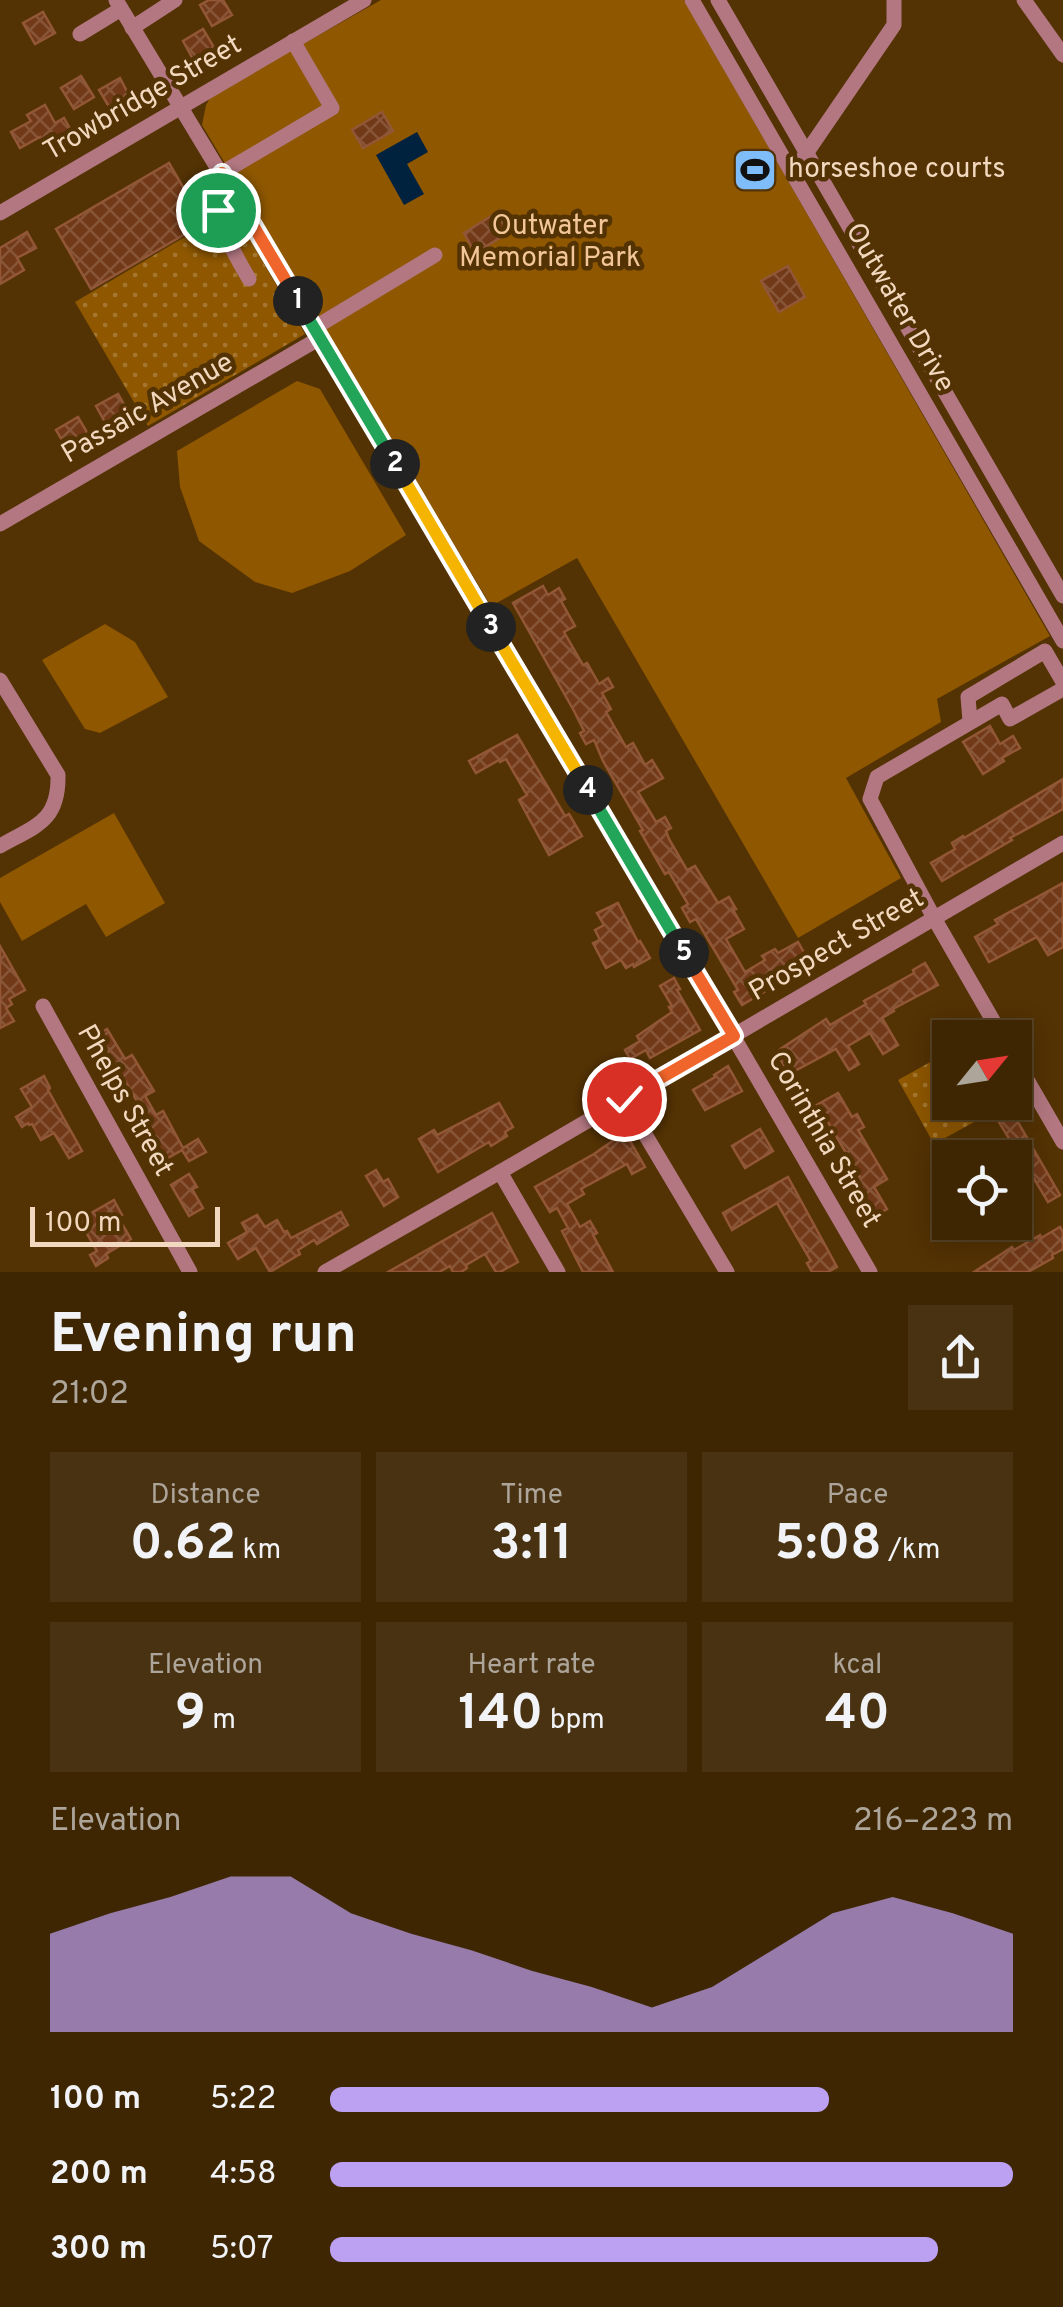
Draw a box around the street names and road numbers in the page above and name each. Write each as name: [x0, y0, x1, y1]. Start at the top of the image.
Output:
street label: Trowbridge Street: [37, 28, 249, 170]
street label: Outwater Drive: [836, 217, 962, 399]
street label: Passaic Avenue: [56, 345, 240, 473]
street label: Prospect Street: [743, 881, 931, 1011]
street label: Phelps Street: [67, 1019, 181, 1183]
street label: Corinthia Street: [758, 1045, 888, 1235]

